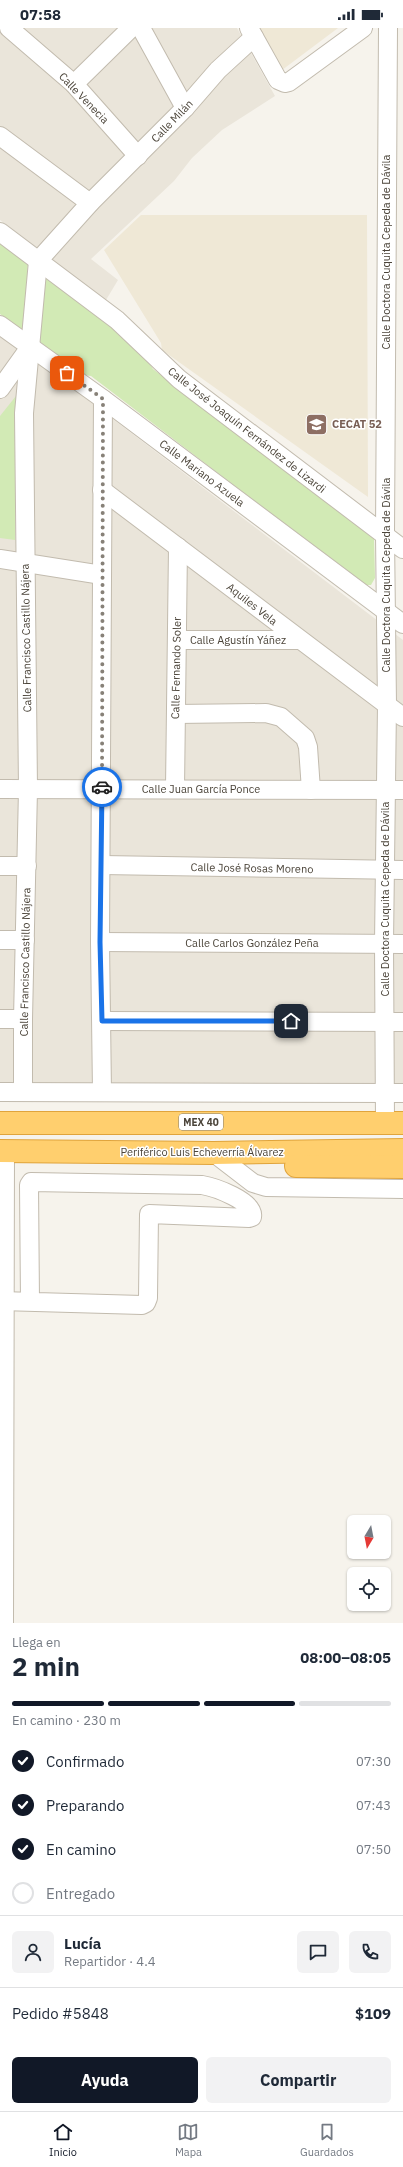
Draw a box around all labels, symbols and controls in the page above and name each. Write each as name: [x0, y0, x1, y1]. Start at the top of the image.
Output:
text: 07:58: [20, 5, 61, 24]
street label: Calle Venecia: [56, 69, 112, 127]
street label: Calle Milán: [148, 97, 196, 145]
street label: Calle Doctora Cuquita Cepeda de Dávila: [379, 154, 393, 349]
pin: [50, 356, 84, 390]
icon: bag: [56, 362, 78, 384]
street label: Calle José Joaquín Fernández de Lizardi: [165, 364, 329, 496]
school or university icon: CECAT 52: [304, 411, 330, 437]
place label: CECAT 52: [332, 417, 382, 431]
street label: Calle Mariano Azuela: [157, 436, 248, 510]
street label: Calle Doctora Cuquita Cepeda de Dávila: [379, 477, 393, 672]
street label: Calle Francisco Castillo Nájera: [18, 563, 34, 712]
street label: Aquiles Vela: [224, 580, 280, 628]
street label: Calle Fernando Soler: [168, 617, 184, 719]
street label: Calle Agustín Yáñez: [190, 633, 286, 647]
courier: [82, 767, 122, 807]
icon: car: [91, 776, 113, 798]
street label: Calle Juan García Ponce: [142, 782, 260, 796]
street label: Calle Doctora Cuquita Cepeda de Dávila: [378, 801, 392, 996]
street label: Calle José Rosas Moreno: [190, 860, 314, 876]
street label: Calle Francisco Castillo Nájera: [17, 887, 33, 1036]
street label: Calle Carlos González Peña: [185, 936, 319, 950]
pin: [274, 1004, 308, 1038]
icon: home: [280, 1010, 302, 1032]
road number: MEX 40: [179, 1114, 223, 1130]
street label: Periférico Luis Echeverría Álvarez: [120, 1145, 284, 1159]
north arrow: [347, 1515, 391, 1559]
map controls: [347, 1515, 391, 1611]
button: locate: [347, 1567, 391, 1611]
text: Llega en: [12, 1634, 61, 1651]
text: 08:00–08:05: [300, 1648, 391, 1667]
text: 2 min: [12, 1649, 80, 1683]
text: En camino · 230 m: [12, 1712, 121, 1729]
icon: check: [12, 1750, 34, 1772]
text: Confirmado: [46, 1752, 124, 1771]
text: 07:30: [356, 1753, 391, 1770]
icon: check: [12, 1794, 34, 1816]
text: Preparando: [46, 1796, 124, 1815]
text: 07:43: [356, 1797, 391, 1814]
icon: check: [12, 1838, 34, 1860]
text: En camino: [46, 1840, 116, 1859]
text: 07:50: [356, 1841, 391, 1858]
text: Entregado: [46, 1884, 115, 1903]
button: person: [12, 1931, 54, 1973]
button: chat: [297, 1931, 339, 1973]
button: phone: [349, 1931, 391, 1973]
text: Lucía: [64, 1934, 101, 1953]
text: Repartidor · 4.4: [64, 1953, 155, 1970]
text: Pedido #5848: [12, 2004, 109, 2023]
text: $109: [355, 2004, 391, 2023]
button: Ayuda: [12, 2057, 198, 2103]
button: Compartir: [206, 2057, 391, 2103]
tab: Inicio: [49, 2121, 77, 2159]
tab: Mapa: [175, 2121, 202, 2159]
tab: Guardados: [300, 2121, 354, 2159]

